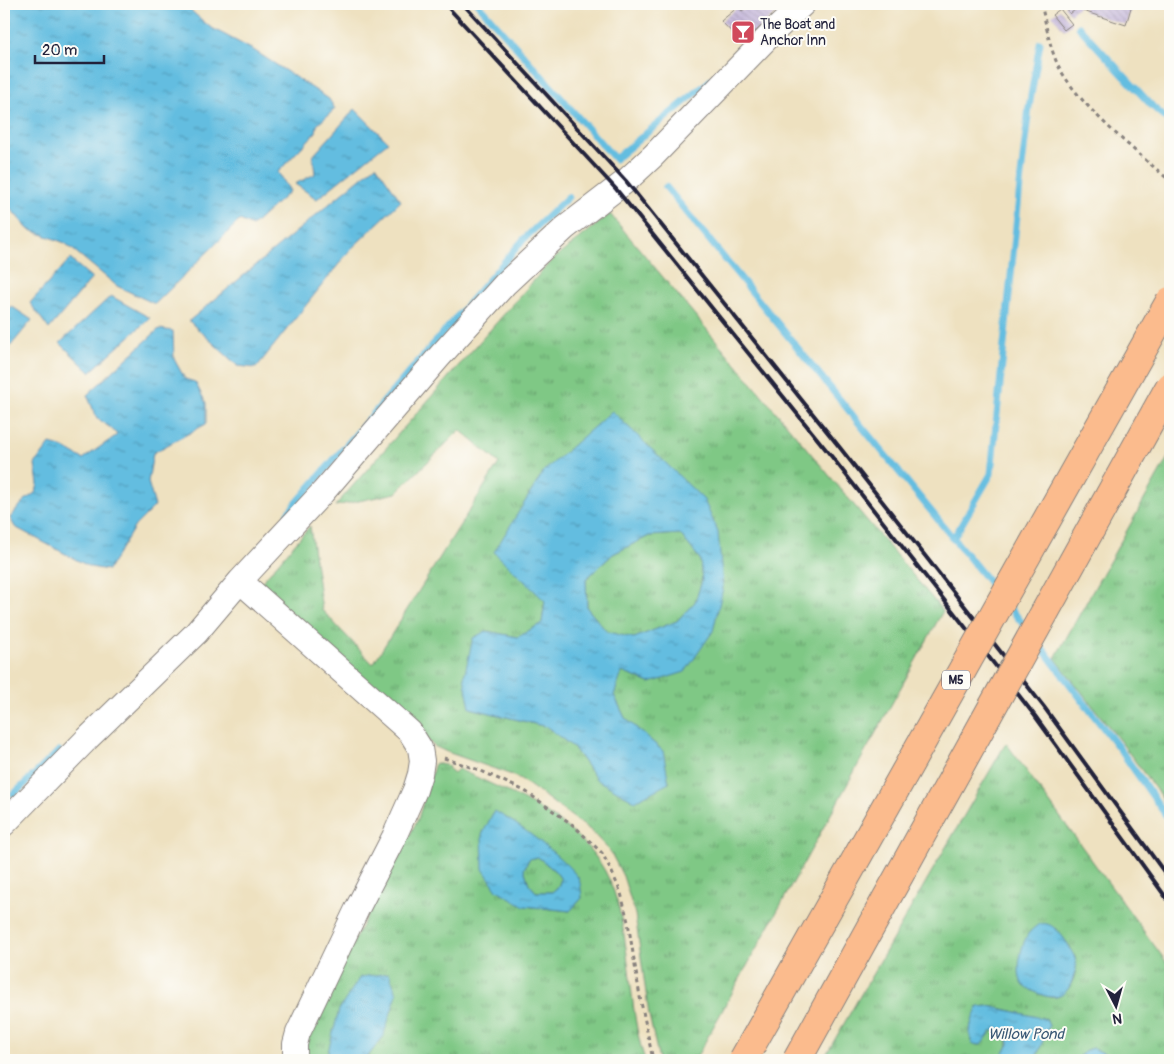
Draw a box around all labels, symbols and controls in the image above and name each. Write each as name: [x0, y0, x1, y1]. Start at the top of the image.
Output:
place label: The Boat and Anchor Inn: [760, 16, 836, 49]
bar icon: The Boat and Anchor Inn: [730, 19, 756, 45]
scale bar: [35, 32, 104, 64]
text: 20 m: [42, 41, 77, 60]
road number: M5: [942, 670, 970, 690]
north arrow: [1092, 982, 1142, 1032]
text: N: [1112, 1009, 1123, 1027]
water label: Willow Pond: [988, 1025, 1066, 1044]

